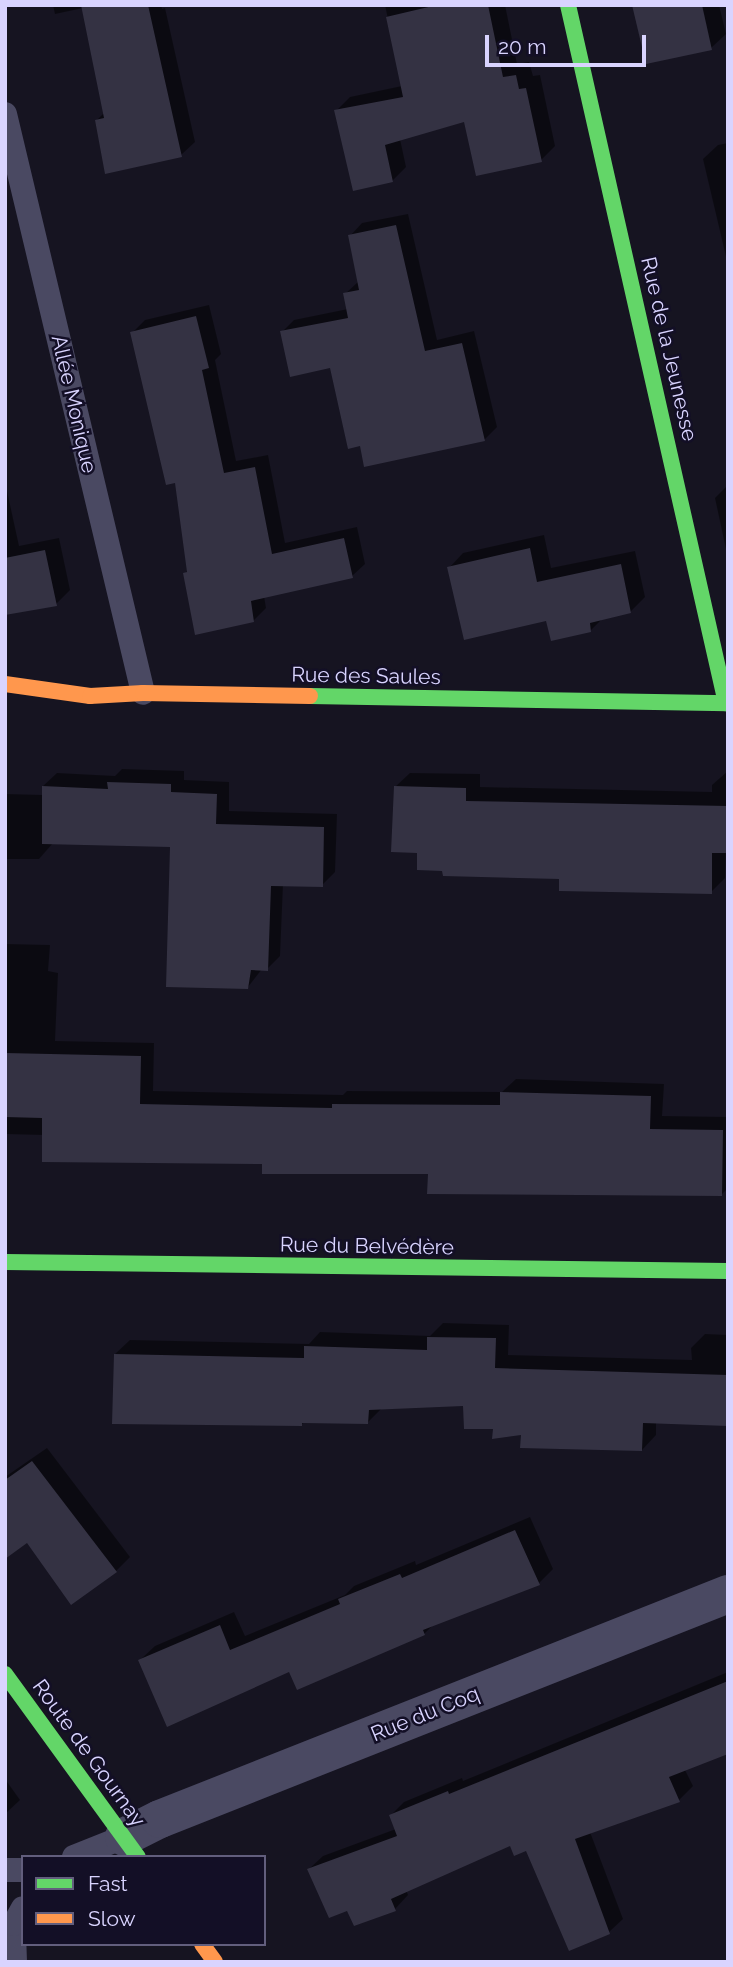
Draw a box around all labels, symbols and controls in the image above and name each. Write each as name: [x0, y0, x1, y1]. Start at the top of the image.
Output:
scale bar: [488, 21, 649, 65]
text: 20 m: [498, 34, 546, 59]
street label: Rue de la Jeunesse: [635, 254, 703, 444]
street label: Allée Monique: [46, 333, 102, 475]
street label: Rue des Saules: [291, 662, 441, 690]
street label: Rue du Belvédère: [280, 1232, 454, 1260]
street label: Route de Gournay: [27, 1675, 151, 1831]
street label: Rue du Coq: [367, 1681, 483, 1747]
legend: [21, 1855, 266, 1946]
text: Fast: [88, 1871, 128, 1896]
text: Slow: [88, 1906, 136, 1931]

